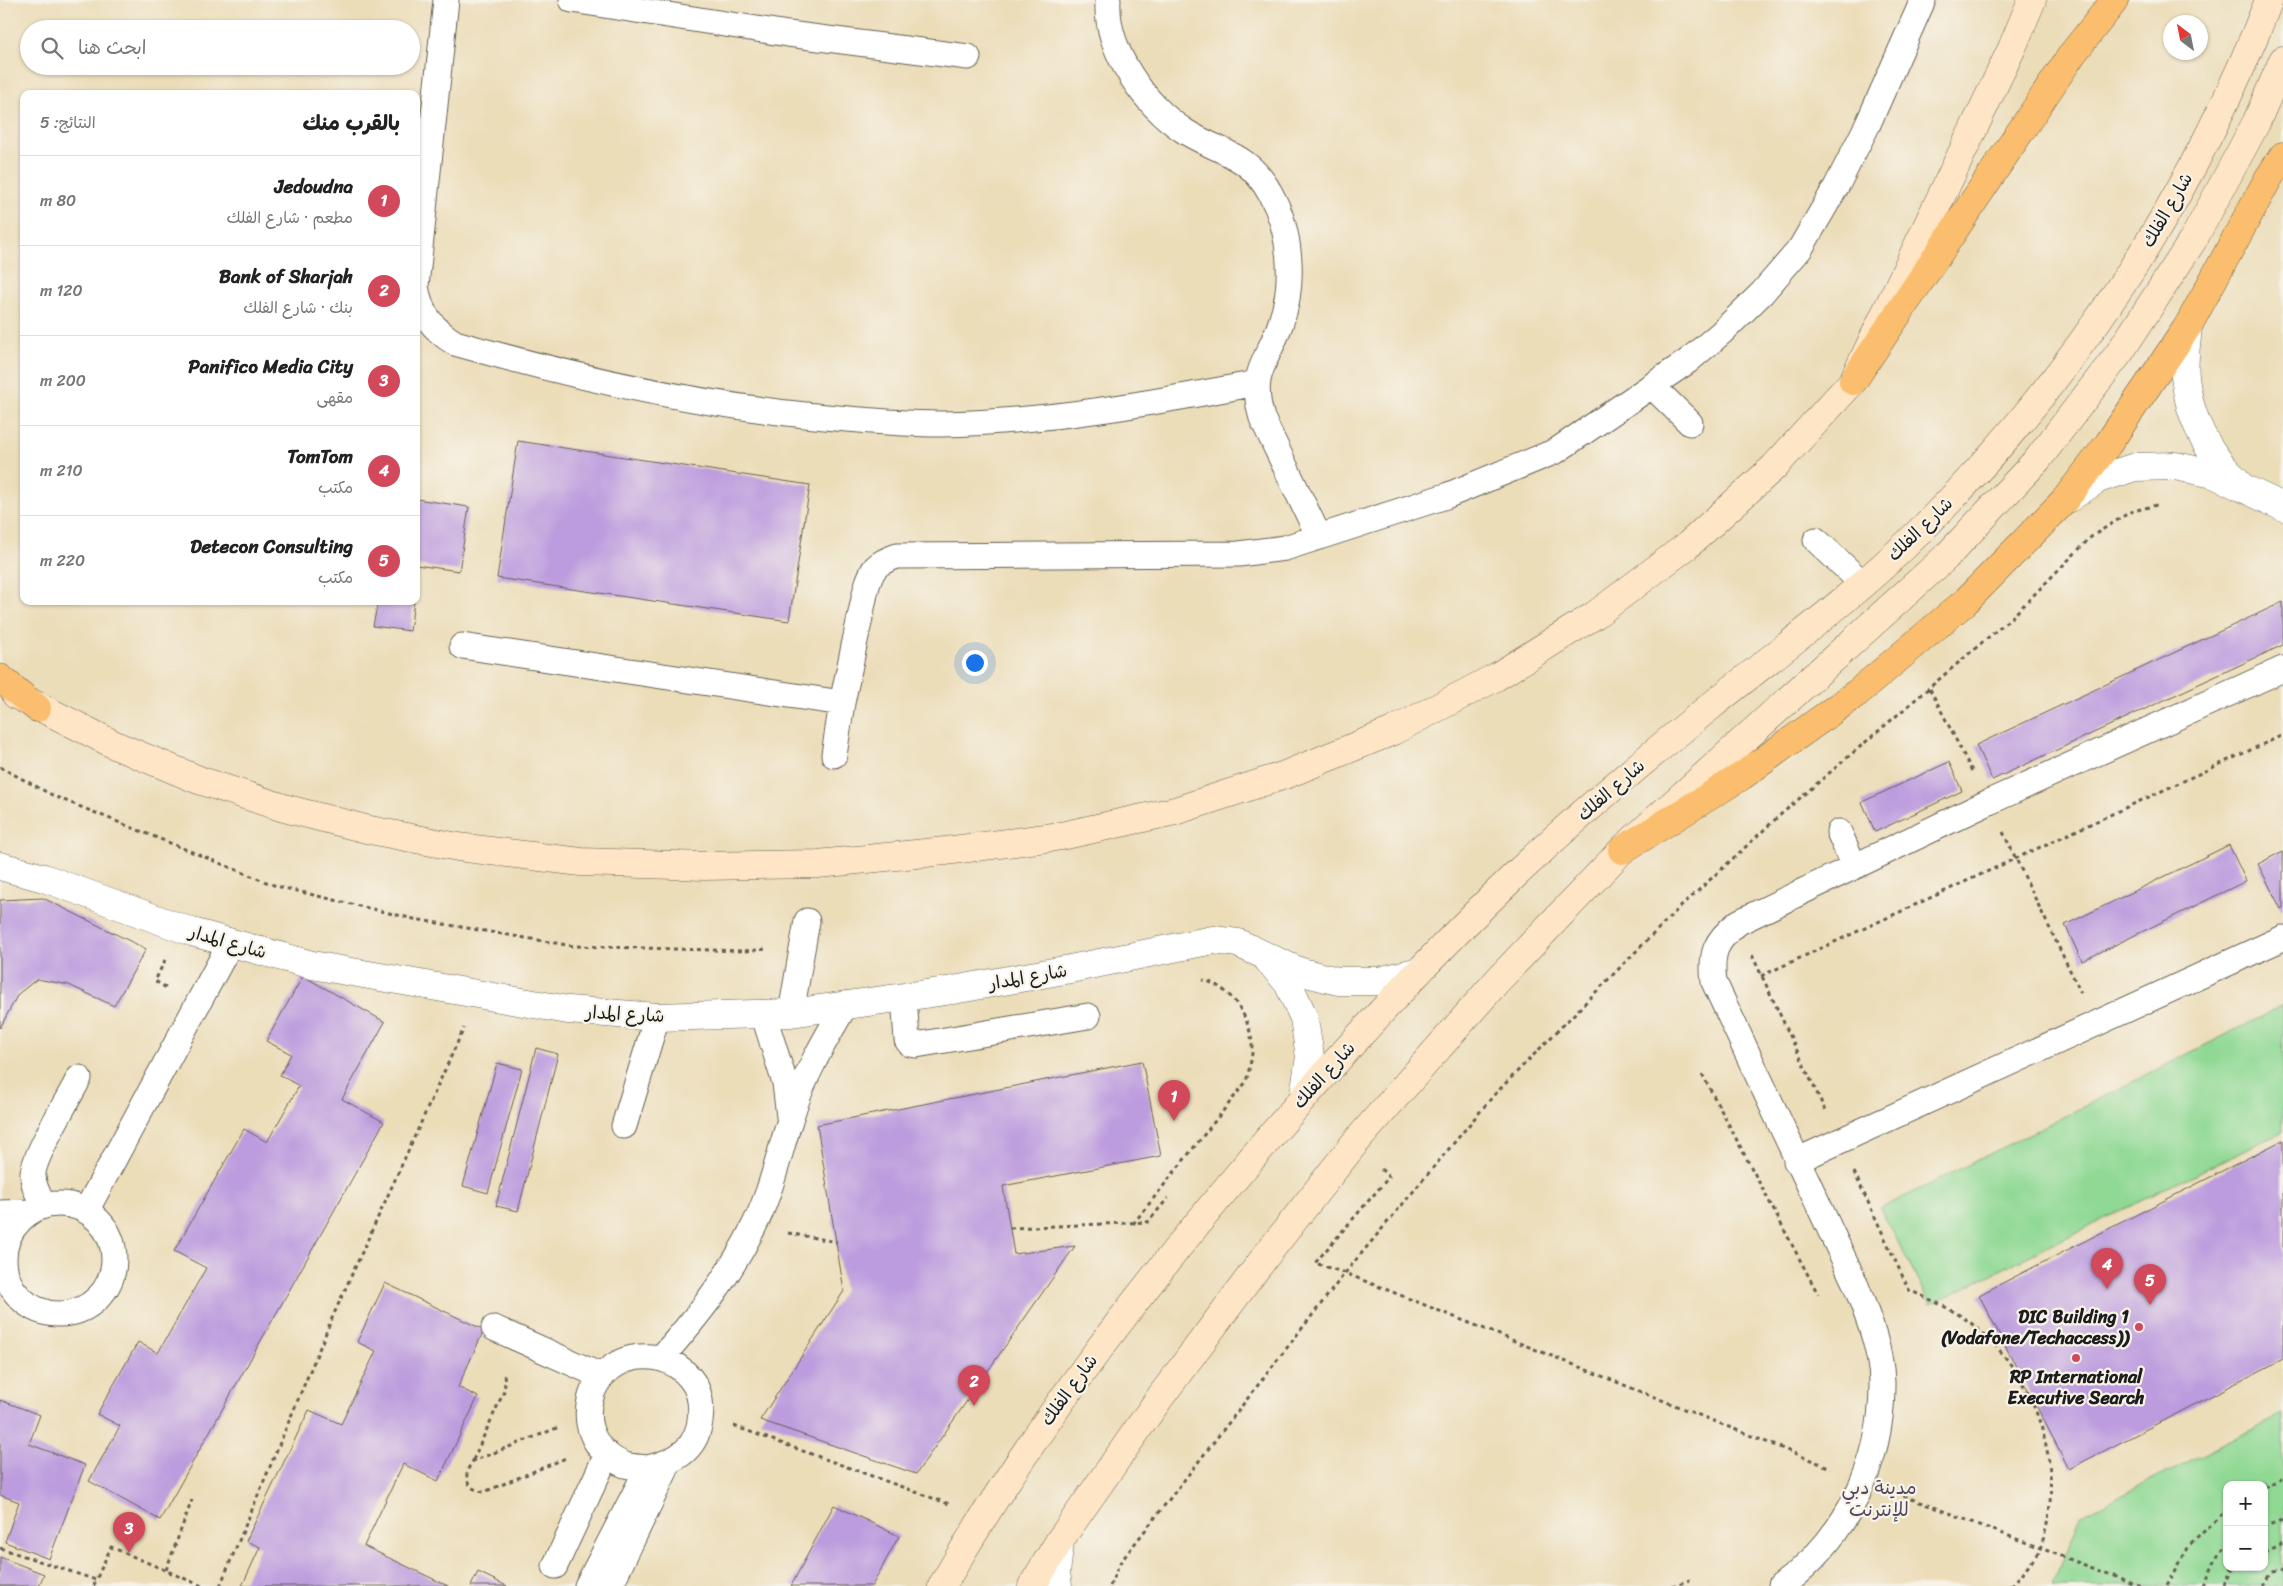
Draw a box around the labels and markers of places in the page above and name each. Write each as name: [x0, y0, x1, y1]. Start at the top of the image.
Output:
pin: 1: [1158, 1080, 1190, 1121]
pin: 4: [2091, 1248, 2123, 1289]
pin: 5: [2134, 1264, 2166, 1305]
place label: DIC Building 1 (Vodafone/Techaccess)): [1941, 1301, 2131, 1354]
marker: DIC Building 1 (Vodafone/Techaccess)): [2133, 1321, 2145, 1333]
marker: RP International Executive Search: [2070, 1352, 2082, 1364]
place label: RP International Executive Search: [2008, 1361, 2145, 1414]
pin: 2: [958, 1365, 990, 1406]
pin: 3: [113, 1512, 145, 1553]

